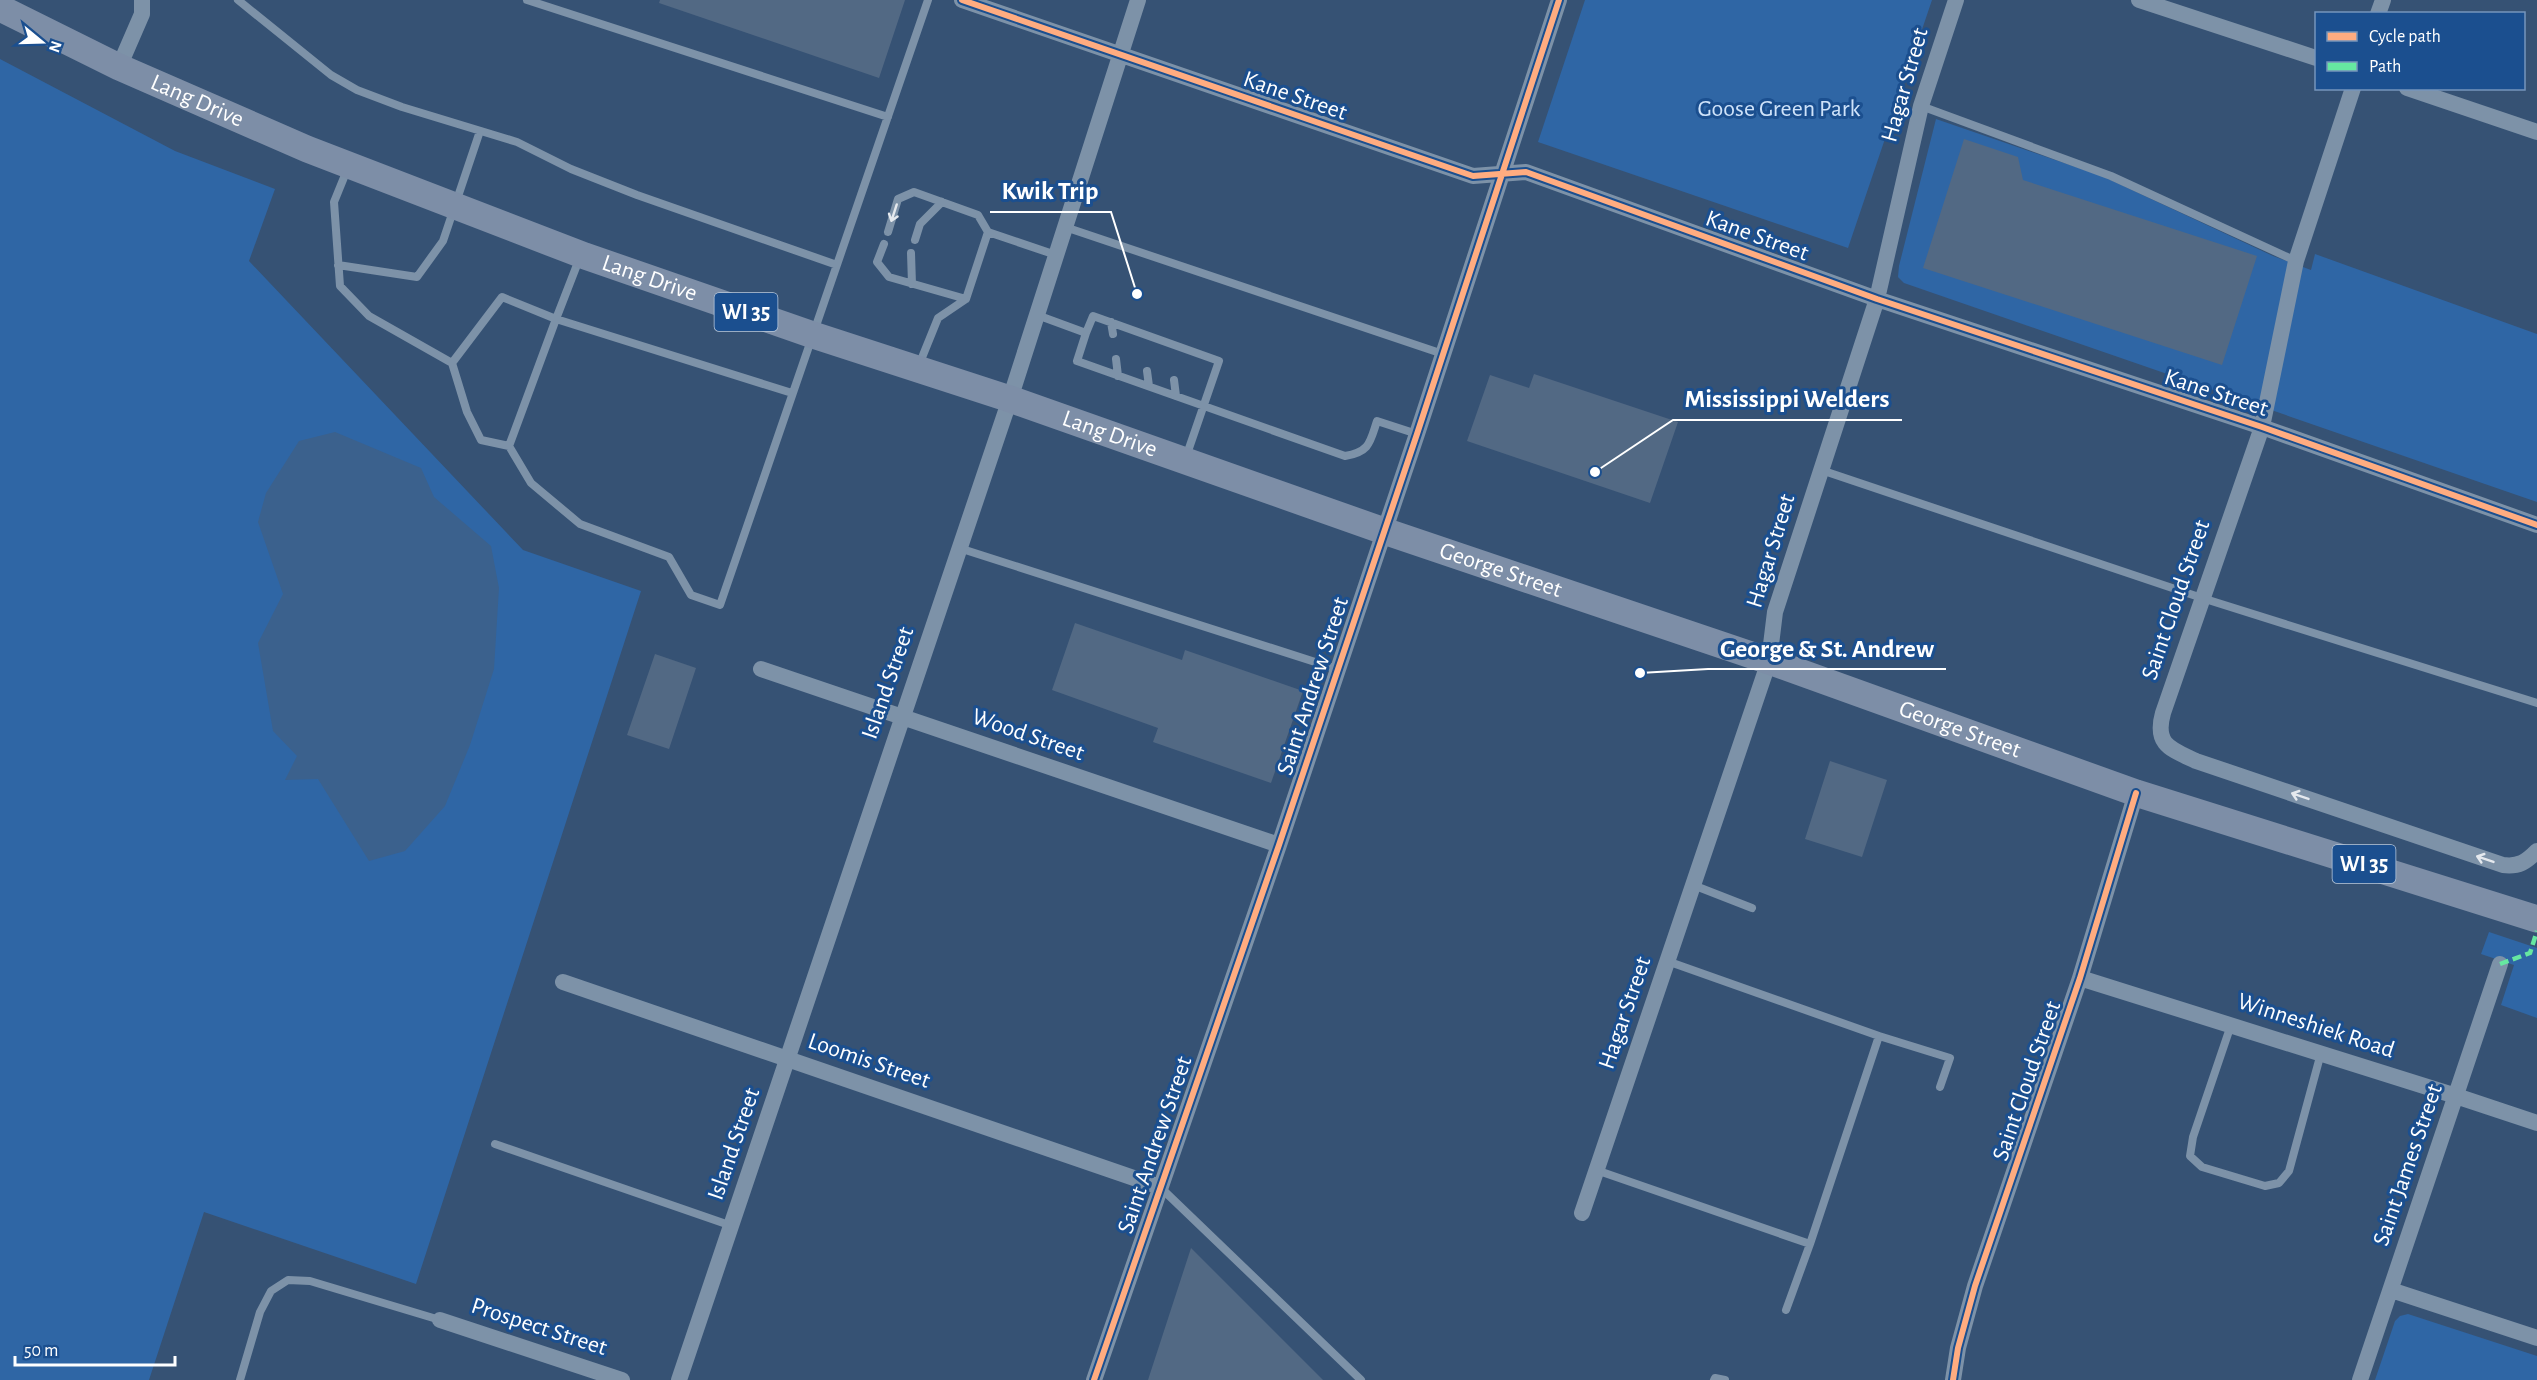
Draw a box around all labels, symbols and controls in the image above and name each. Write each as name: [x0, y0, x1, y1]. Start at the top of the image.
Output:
north arrow: [12, 12, 72, 72]
legend: [2315, 12, 2525, 90]
street label: Hagar Street: [1877, 25, 1933, 145]
text: Cycle path: [2369, 28, 2441, 46]
text: N: [46, 39, 65, 54]
text: Path: [2369, 58, 2401, 76]
street label: Kane Street: [1240, 67, 1350, 125]
street label: Lang Drive: [147, 70, 247, 132]
park label: Goose Green Park: [1698, 97, 1861, 121]
callout: Kwik Trip: [990, 168, 1111, 212]
text: Kwik Trip: [1002, 178, 1098, 204]
one-way arrow: [888, 203, 899, 222]
street label: Kane Street: [1702, 206, 1812, 266]
street label: Lang Drive: [599, 251, 700, 306]
road number: WI 35: [714, 293, 777, 331]
street label: Kane Street: [2161, 365, 2271, 421]
callout: Mississippi Welders: [1673, 376, 1902, 420]
text: Mississippi Welders: [1685, 386, 1889, 412]
street label: Lang Drive: [1059, 406, 1160, 462]
street label: Hagar Street: [1742, 491, 1800, 611]
street label: Saint Cloud Street: [2137, 517, 2215, 683]
street label: George Street: [1436, 539, 1565, 602]
street label: Saint Andrew Street: [1273, 594, 1353, 778]
street label: Island Street: [858, 624, 918, 742]
callout: George & St. Andrew: [1708, 625, 1946, 669]
text: George & St. Andrew: [1720, 636, 1935, 662]
street label: George Street: [1896, 697, 2024, 763]
street label: Wood Street: [969, 705, 1087, 765]
one-way arrow: [2291, 790, 2310, 801]
road number: WI 35: [2332, 845, 2396, 883]
one-way arrow: [2476, 852, 2495, 863]
street label: Hagar Street: [1595, 953, 1656, 1072]
street label: Winneshiek Road: [2234, 989, 2398, 1063]
street label: Saint Cloud Street: [1988, 998, 2066, 1164]
street label: Loomis Street: [805, 1029, 933, 1093]
street label: Saint Andrew Street: [1113, 1053, 1197, 1237]
street label: Saint James Street: [2369, 1081, 2447, 1249]
street label: Island Street: [704, 1085, 764, 1203]
street label: Prospect Street: [468, 1294, 610, 1360]
scale bar: [15, 1329, 176, 1367]
text: 50 m: [24, 1342, 58, 1360]

